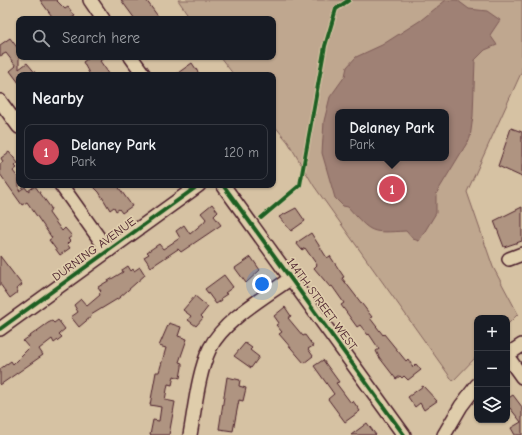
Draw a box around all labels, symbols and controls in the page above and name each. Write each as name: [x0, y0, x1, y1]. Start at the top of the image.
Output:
search box: [16, 16, 276, 60]
icon: search: [30, 27, 52, 49]
text: Search here: [62, 29, 140, 47]
text: Nearby: [32, 89, 83, 108]
popup: [335, 109, 449, 161]
text: Delaney Park: [350, 119, 434, 137]
text: Delaney Park: [71, 136, 156, 154]
text: Park: [350, 137, 374, 152]
text: 1: [43, 145, 49, 160]
text: 120 m: [224, 145, 259, 160]
text: Park: [71, 154, 96, 169]
pin: 1: [379, 174, 405, 204]
street label: DURNING AVENUE: [50, 214, 138, 284]
street label: 144TH STREET WEST: [284, 255, 361, 353]
your location: [252, 274, 272, 294]
map controls: [474, 315, 510, 423]
button: +: [474, 315, 510, 351]
button: −: [474, 351, 510, 387]
button: layers: [474, 387, 510, 423]

